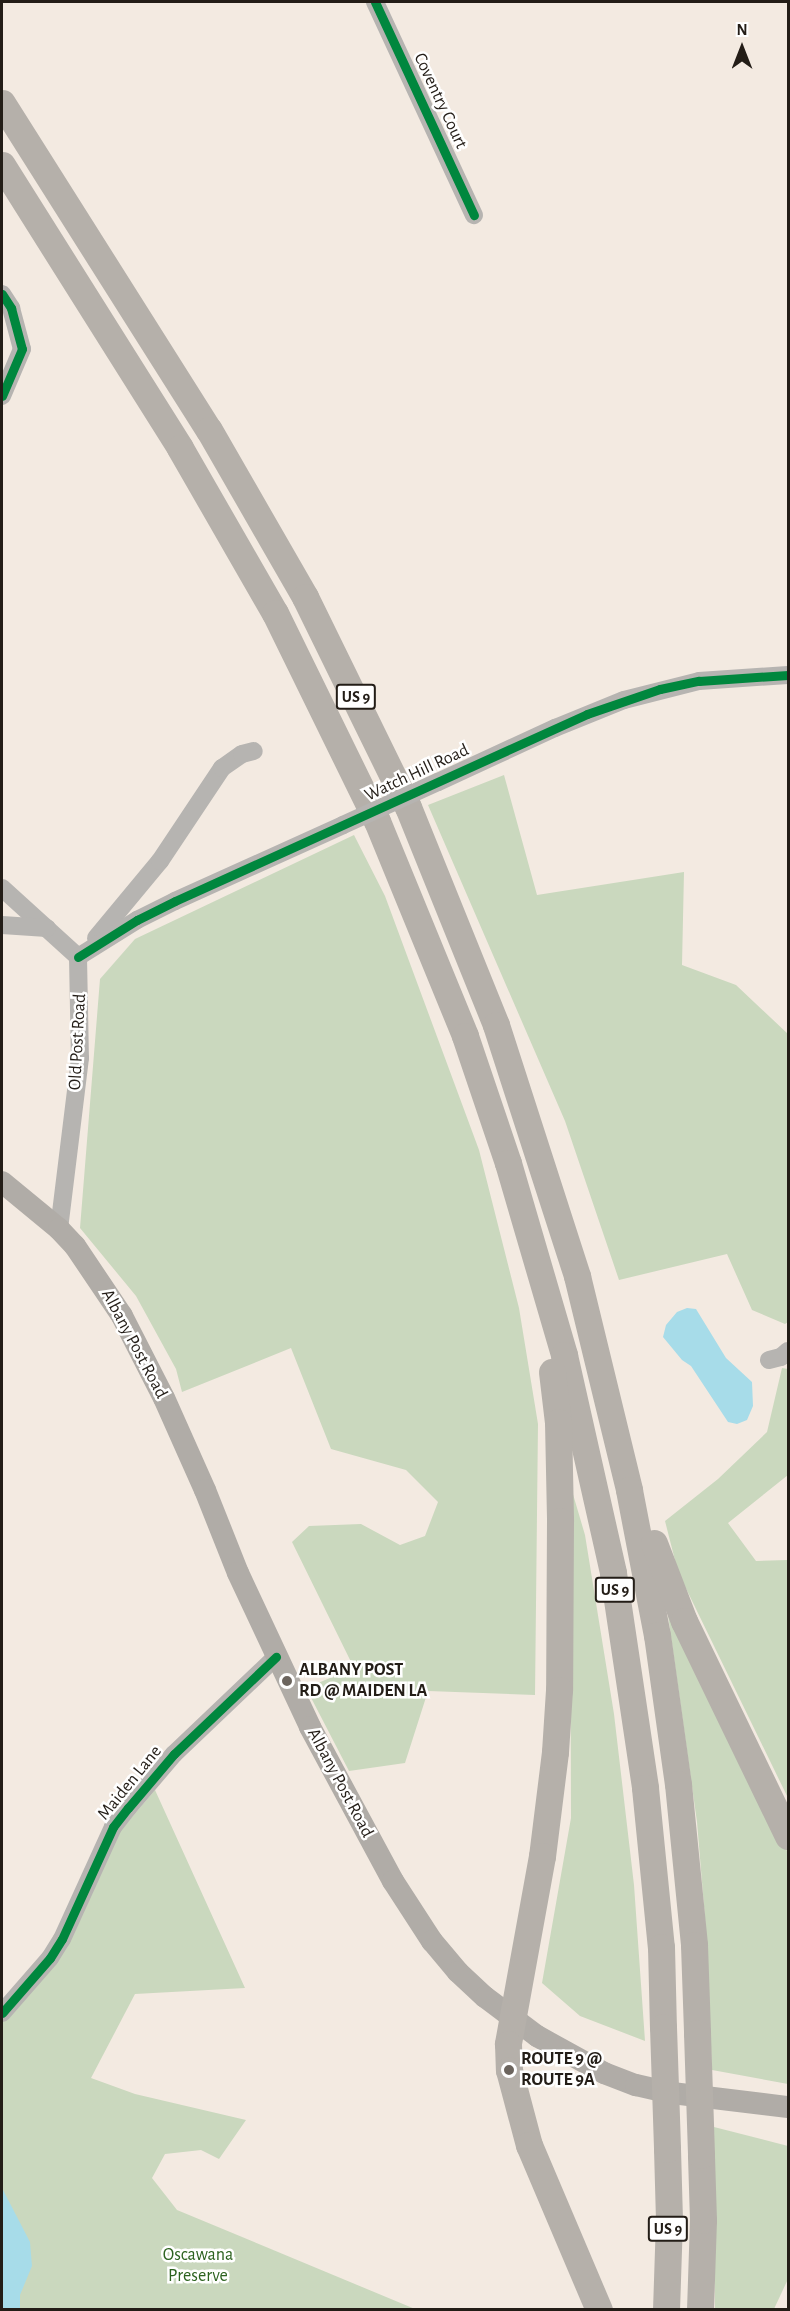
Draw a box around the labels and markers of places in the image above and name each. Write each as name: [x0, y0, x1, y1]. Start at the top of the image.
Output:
place label: ALBANY POST RD @ MAIDEN LA: [299, 1660, 427, 1702]
marker: ALBANY POST RD @ MAIDEN LA: [280, 1674, 294, 1688]
place label: ROUTE 9 @ ROUTE 9A: [521, 2049, 602, 2092]
marker: ROUTE 9 @ ROUTE 9A: [502, 2063, 516, 2077]

